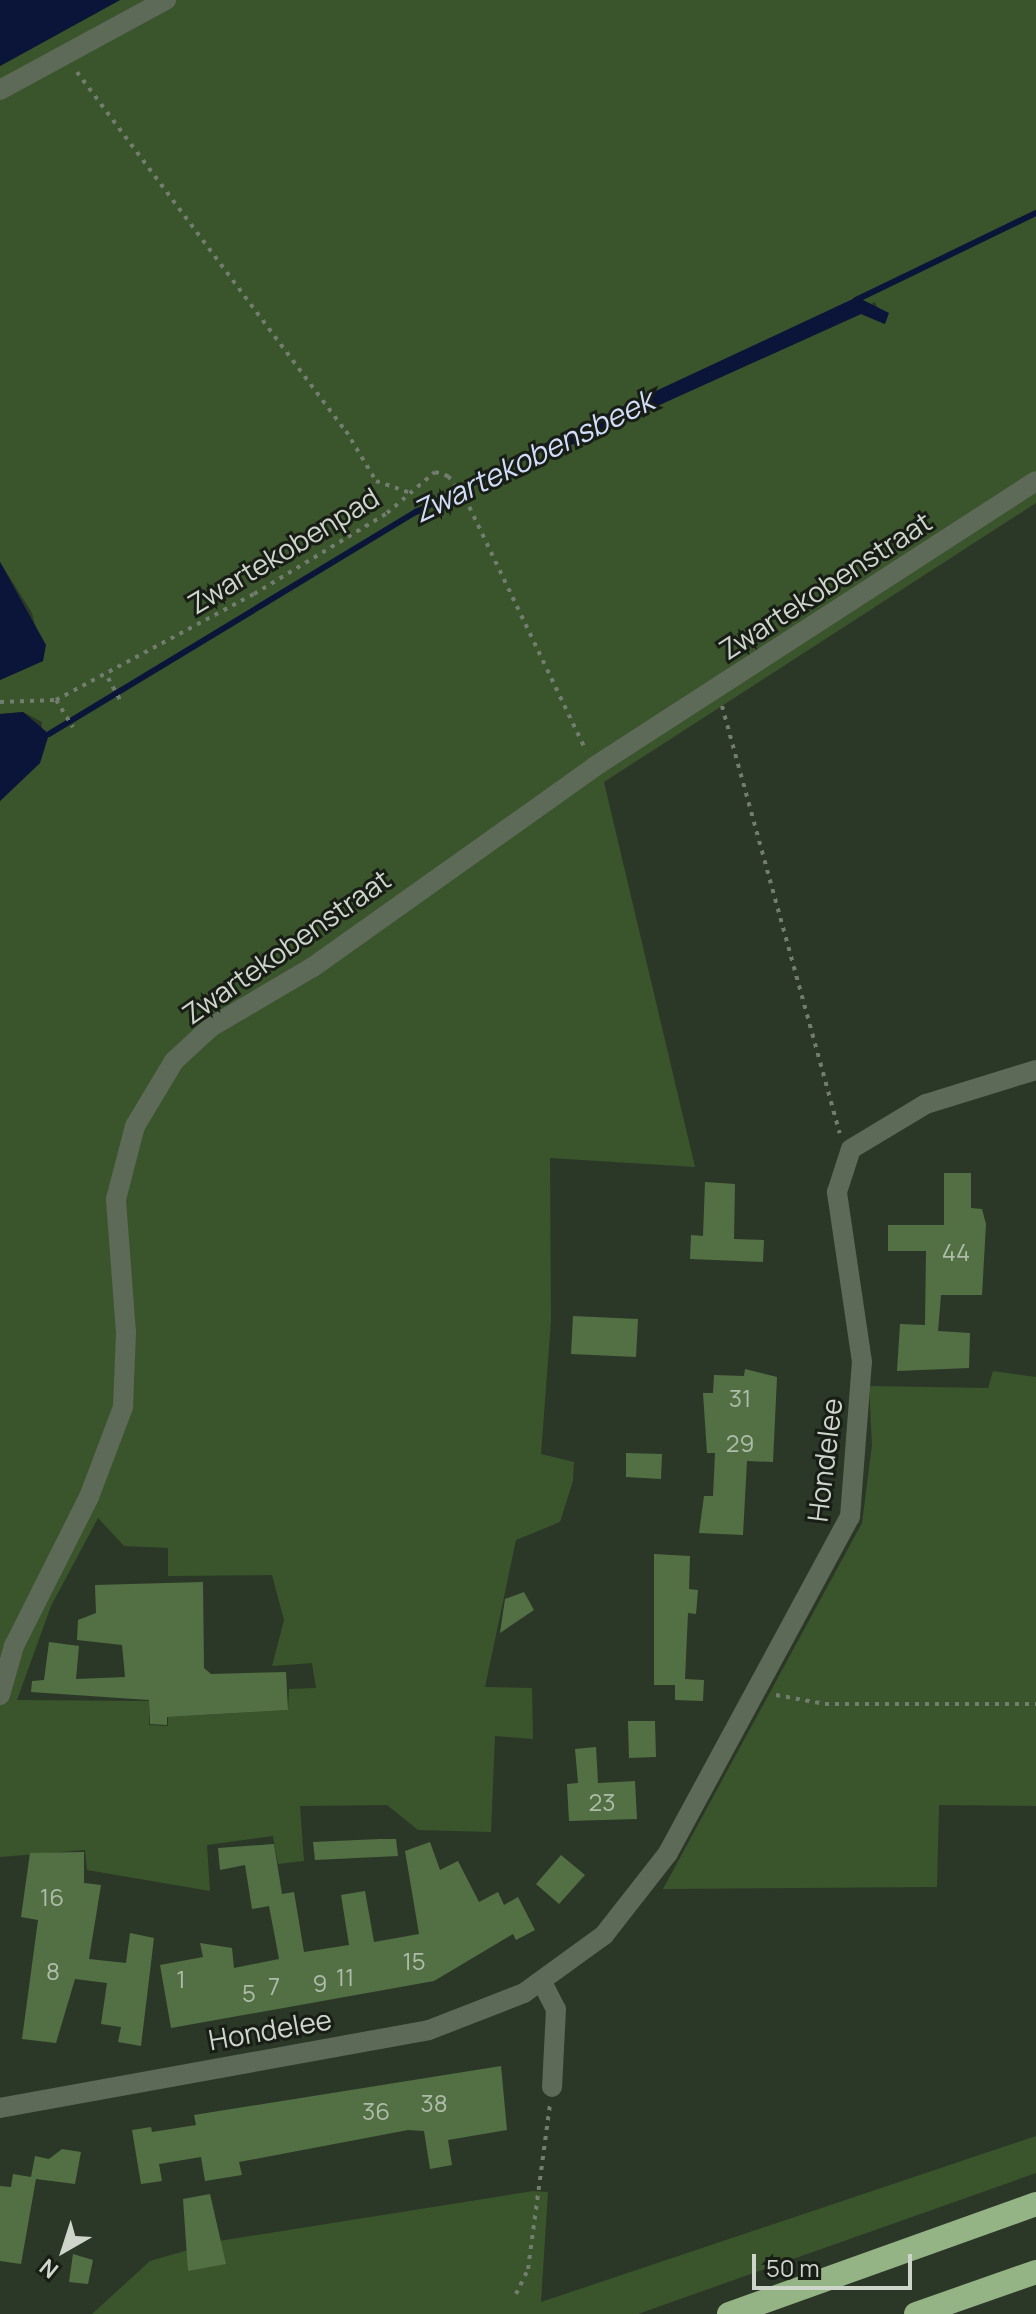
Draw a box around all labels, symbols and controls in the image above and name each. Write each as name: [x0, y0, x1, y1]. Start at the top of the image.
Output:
water label: Zwartekobensbeek: [407, 382, 659, 530]
street label: Zwartekobenpad: [181, 480, 385, 620]
street label: Zwartekobenstraat: [713, 504, 937, 666]
street label: Zwartekobenstraat: [176, 862, 396, 1030]
house number: 44: [942, 1238, 970, 1266]
house number: 31: [729, 1384, 751, 1412]
street label: Hondelee: [800, 1396, 848, 1524]
house number: 29: [726, 1429, 754, 1457]
house number: 23: [589, 1788, 615, 1816]
house number: 16: [40, 1883, 64, 1911]
house number: 15: [402, 1947, 426, 1975]
house number: 8: [46, 1957, 60, 1985]
house number: 11: [336, 1963, 354, 1991]
house number: 1: [176, 1965, 186, 1993]
house number: 9: [313, 1969, 327, 1997]
house number: 7: [268, 1972, 280, 2000]
house number: 5: [242, 1979, 256, 2007]
street label: Hondelee: [206, 2002, 334, 2056]
house number: 38: [420, 2089, 448, 2117]
house number: 36: [362, 2097, 390, 2125]
north arrow: [24, 2210, 104, 2290]
scale bar: [756, 2238, 916, 2288]
text: 50 m: [766, 2251, 820, 2284]
text: N: [33, 2252, 64, 2285]

